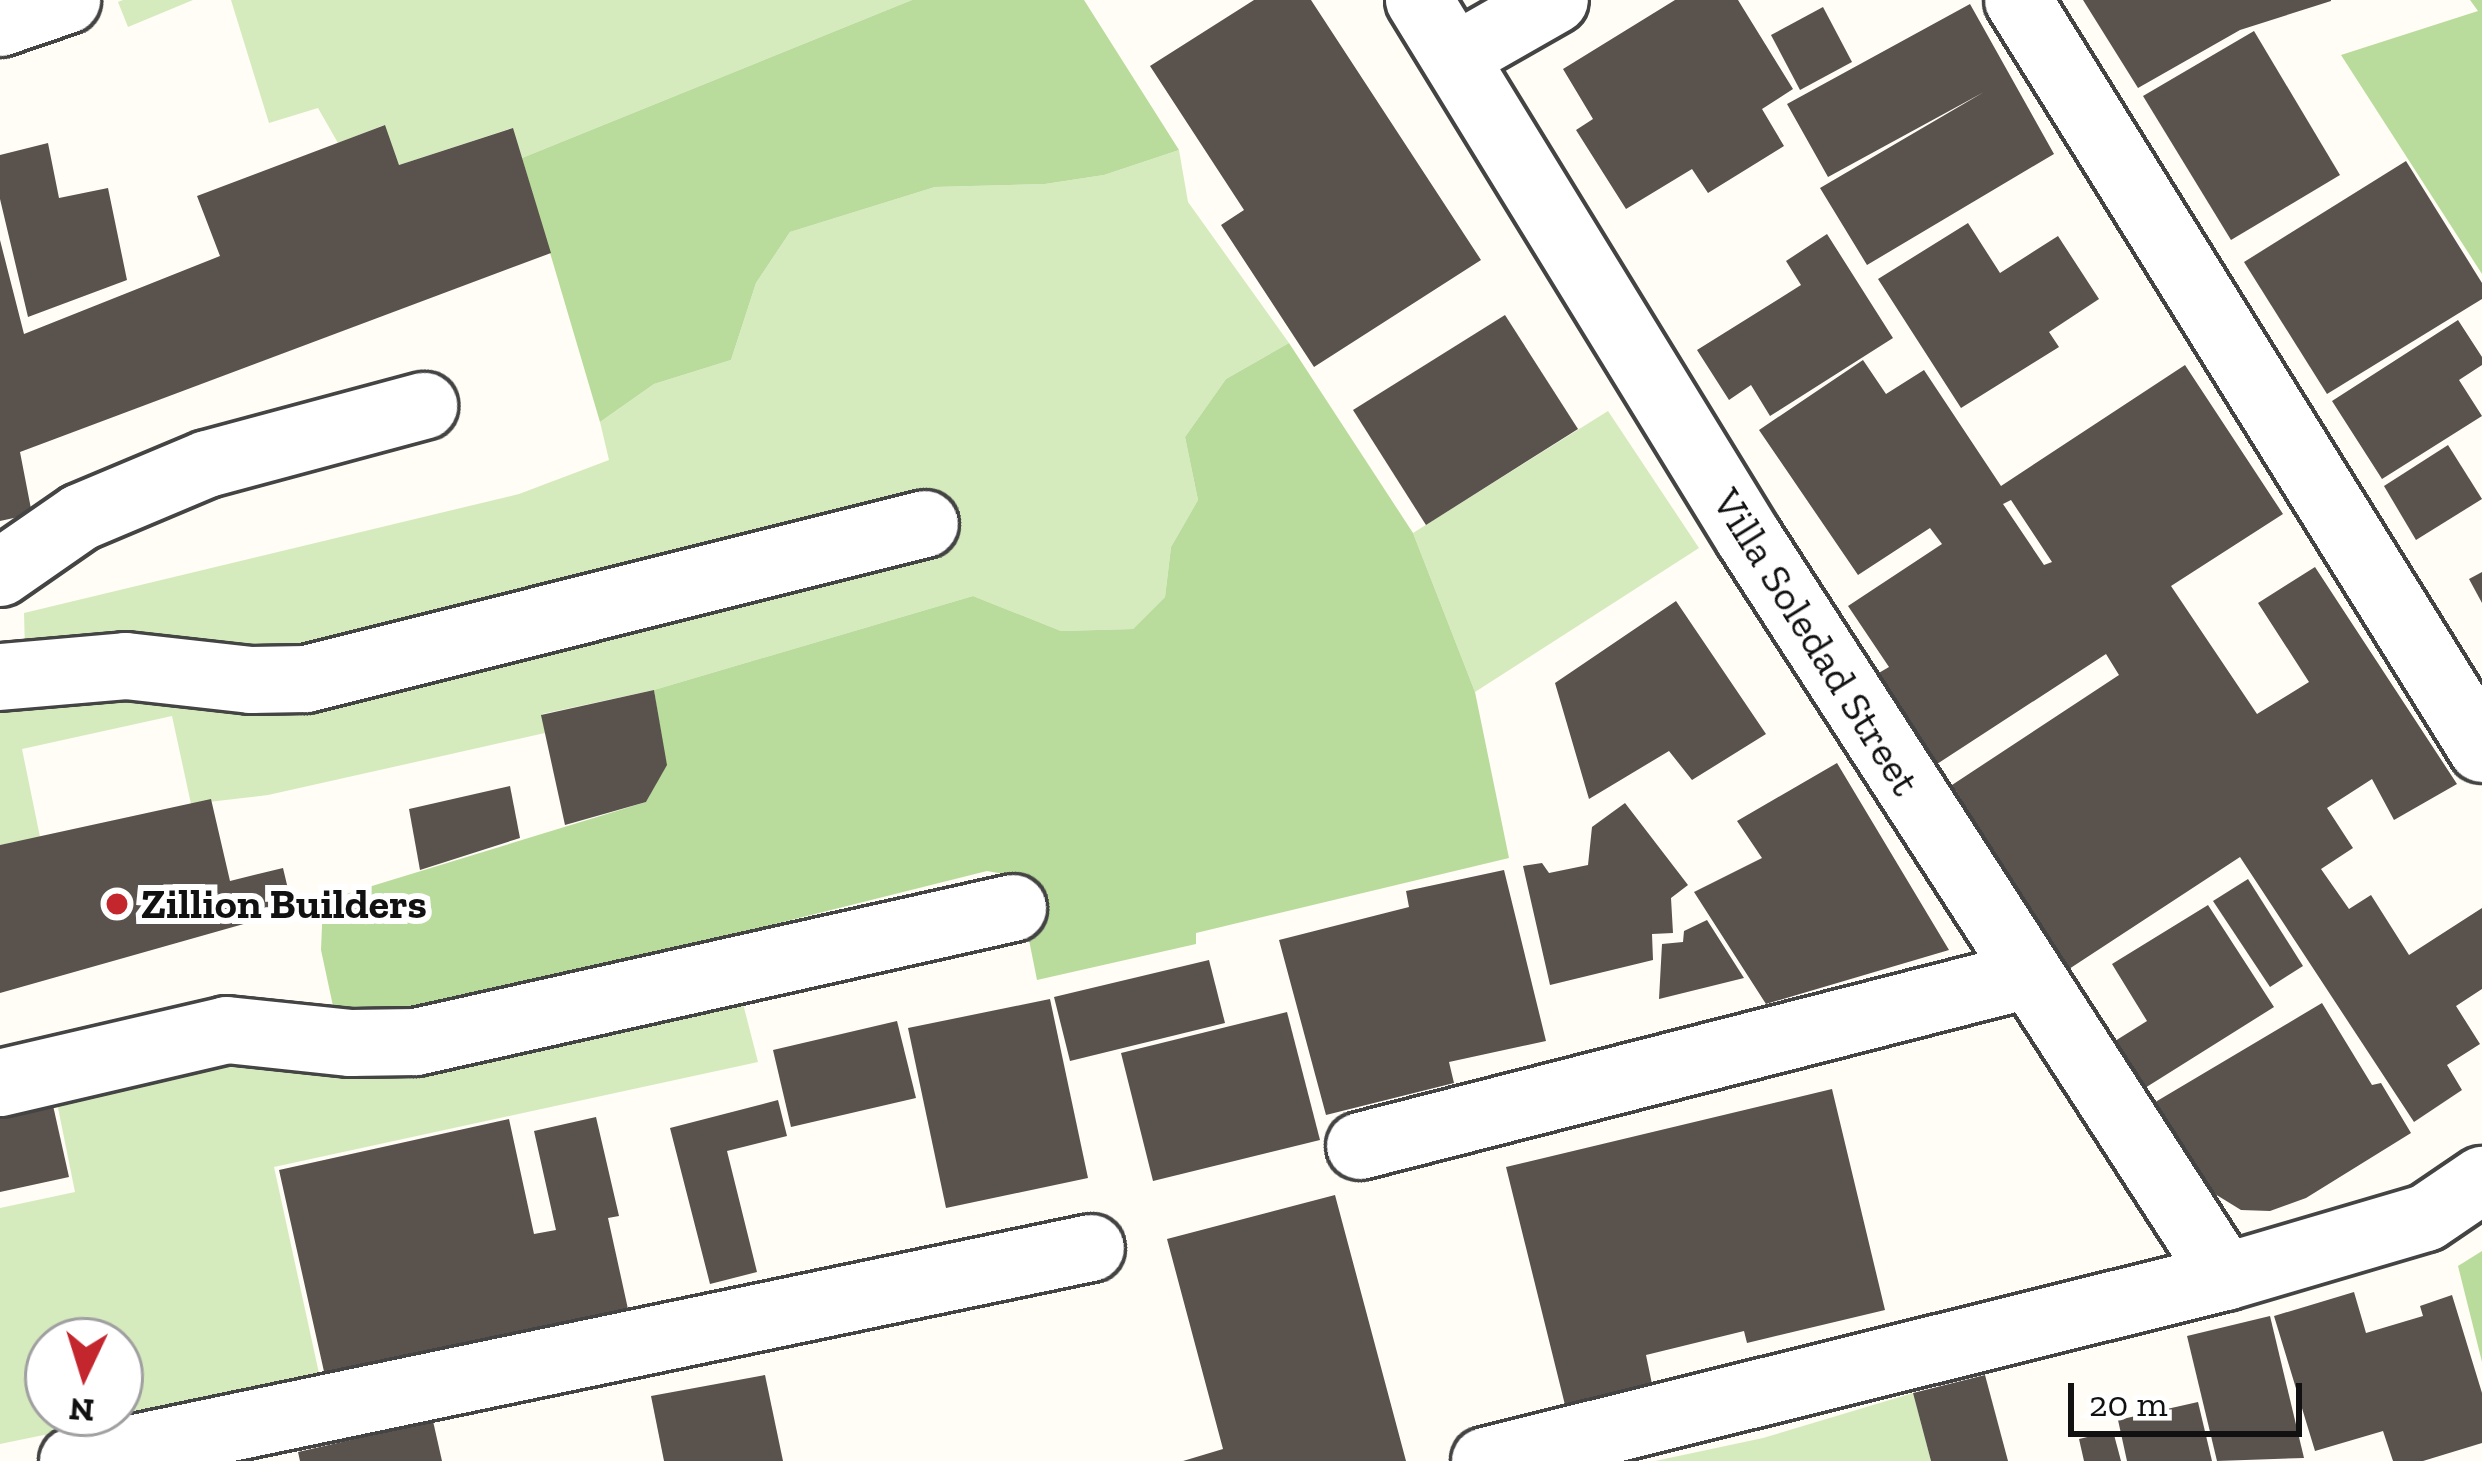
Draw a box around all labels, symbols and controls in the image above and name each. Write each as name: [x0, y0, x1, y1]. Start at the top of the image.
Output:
street label: Villa Soledad Street: [1701, 479, 1931, 805]
place label: Zillion Builders: [141, 879, 427, 929]
marker: Zillion Builders: [104, 891, 130, 917]
north arrow: [24, 1317, 144, 1437]
scale bar: [2074, 1359, 2308, 1433]
text: 20 m: [2089, 1382, 2168, 1425]
text: N: [68, 1390, 96, 1431]

